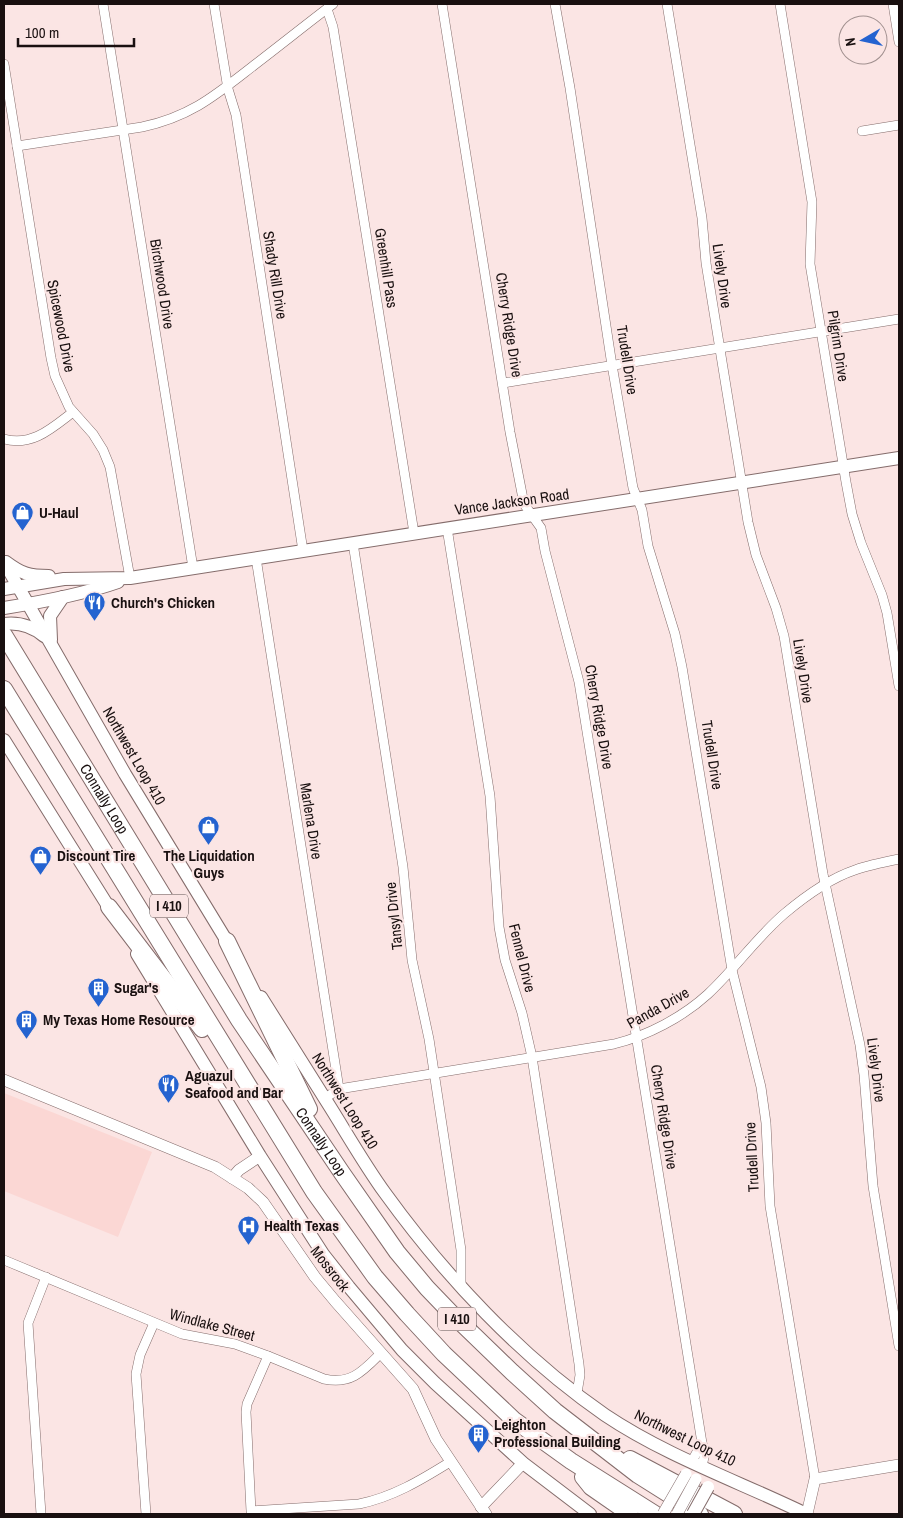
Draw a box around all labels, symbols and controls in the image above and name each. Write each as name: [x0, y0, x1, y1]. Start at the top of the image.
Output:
scale bar: [18, 15, 134, 47]
north arrow: [838, 15, 888, 65]
text: 100 m: [25, 22, 59, 43]
text: N: [841, 37, 860, 48]
street label: Greenhill Pass: [370, 226, 403, 309]
street label: Shady Rill Drive: [258, 229, 293, 321]
street label: Birchwood Drive: [145, 237, 180, 331]
street label: Lively Drive: [708, 242, 737, 310]
street label: Cherry Ridge Drive: [491, 271, 528, 379]
street label: Spicewood Drive: [42, 278, 81, 374]
street label: Pilgrim Drive: [823, 309, 855, 383]
street label: Trudell Drive: [612, 324, 643, 396]
street label: Vance Jackson Road: [453, 483, 571, 520]
shop icon: U-Haul: [11, 501, 35, 532]
place label: U-Haul: [39, 502, 79, 523]
restaurant icon: Church's Chicken: [83, 591, 107, 622]
place label: Church's Chicken: [111, 592, 215, 613]
street label: Lively Drive: [788, 637, 819, 705]
street label: Cherry Ridge Drive: [580, 663, 619, 771]
street label: Northwest Loop 410: [98, 703, 171, 809]
street label: Trudell Drive: [697, 719, 728, 791]
street label: Connally Loop: [75, 760, 134, 838]
street label: Marlena Drive: [295, 781, 328, 861]
shop icon: The Liquidation Guys: [197, 815, 221, 846]
shop icon: Discount Tire: [29, 844, 53, 875]
place label: Discount Tire: [57, 845, 136, 866]
place label: The Liquidation Guys: [163, 845, 255, 883]
street label: Tansyl Drive: [379, 881, 407, 951]
road number: I 410: [150, 894, 188, 918]
street label: Fennel Drive: [504, 921, 541, 994]
building icon: Sugar's: [86, 976, 110, 1007]
place label: Sugar's: [114, 977, 159, 998]
street label: Panda Drive: [623, 982, 693, 1033]
building icon: My Texas Home Resource: [15, 1008, 39, 1039]
place label: My Texas Home Resource: [43, 1009, 195, 1030]
street label: Lively Drive: [862, 1036, 891, 1104]
street label: Northwest Loop 410: [307, 1048, 384, 1153]
street label: Cherry Ridge Drive: [646, 1063, 683, 1171]
place label: Aguazul Seafood and Bar: [185, 1065, 283, 1103]
restaurant icon: Aguazul Seafood and Bar: [157, 1073, 181, 1104]
street label: Connally Loop: [291, 1103, 352, 1180]
street label: Trudell Drive: [739, 1121, 764, 1193]
hospital icon: Health Texas: [236, 1214, 260, 1245]
place label: Health Texas: [264, 1215, 339, 1236]
street label: Mossrock: [306, 1241, 355, 1297]
street label: Windlake Street: [167, 1303, 258, 1346]
road number: I 410: [438, 1308, 476, 1330]
street label: Northwest Loop 410: [631, 1404, 739, 1471]
place label: Leighton Professional Building: [494, 1414, 621, 1452]
building icon: Leighton Professional Building: [466, 1422, 490, 1453]

